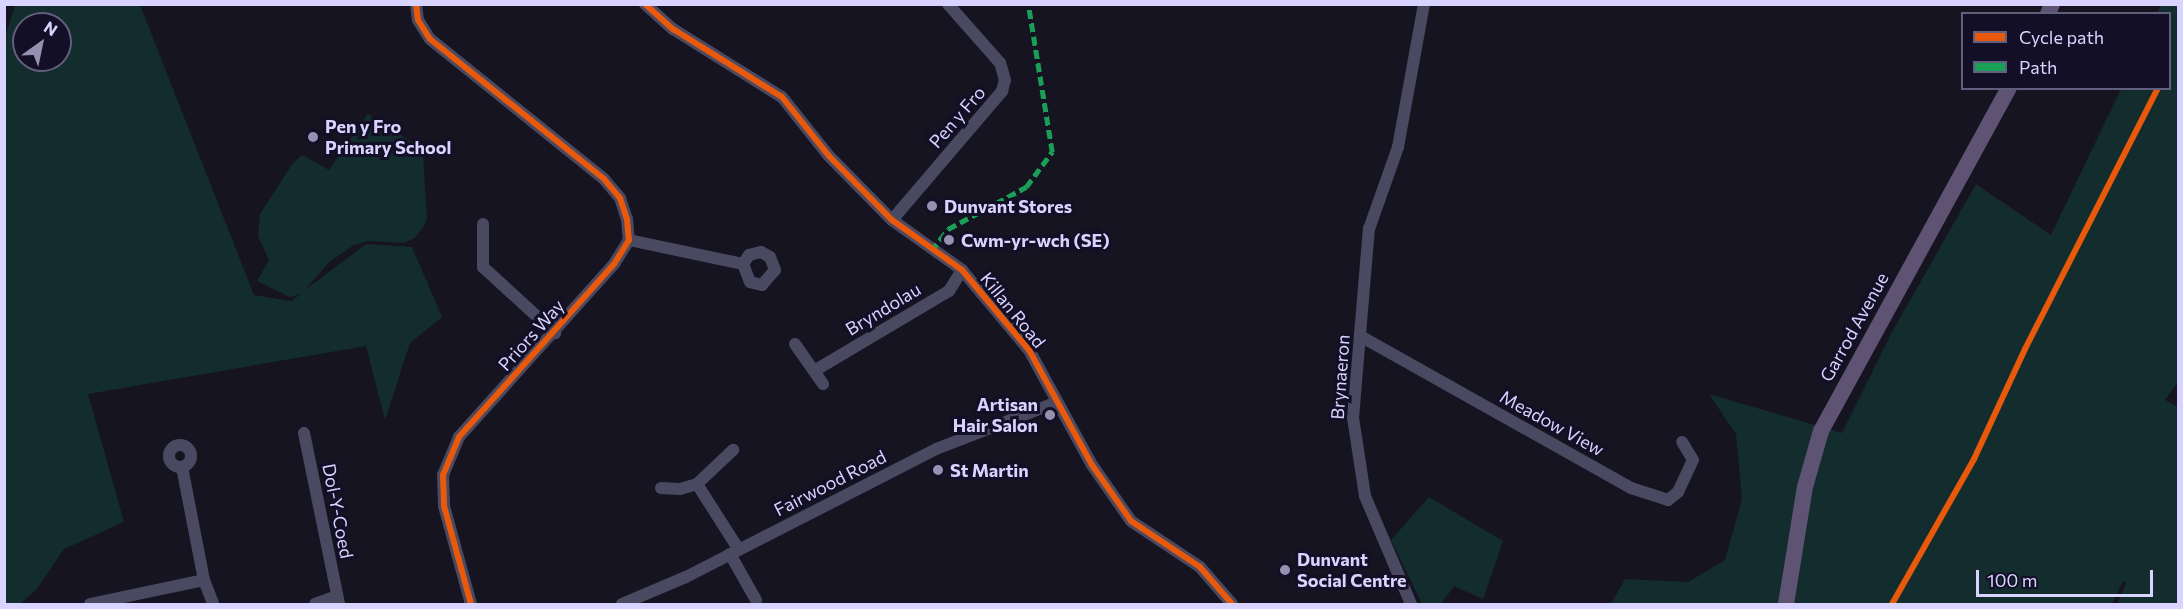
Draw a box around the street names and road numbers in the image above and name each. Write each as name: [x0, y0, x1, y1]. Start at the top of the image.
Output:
street label: Pen y Fro: [924, 82, 990, 152]
street label: Killan Road: [976, 268, 1050, 352]
street label: Garrod Avenue: [1815, 269, 1893, 385]
street label: Bryndolau: [842, 278, 924, 340]
street label: Priors Way: [493, 295, 569, 375]
street label: Brynaeron: [1326, 334, 1354, 420]
street label: Meadow View: [1496, 386, 1608, 460]
street label: Fairwood Road: [770, 446, 890, 520]
street label: Dol-Y-Coed: [318, 462, 358, 560]

